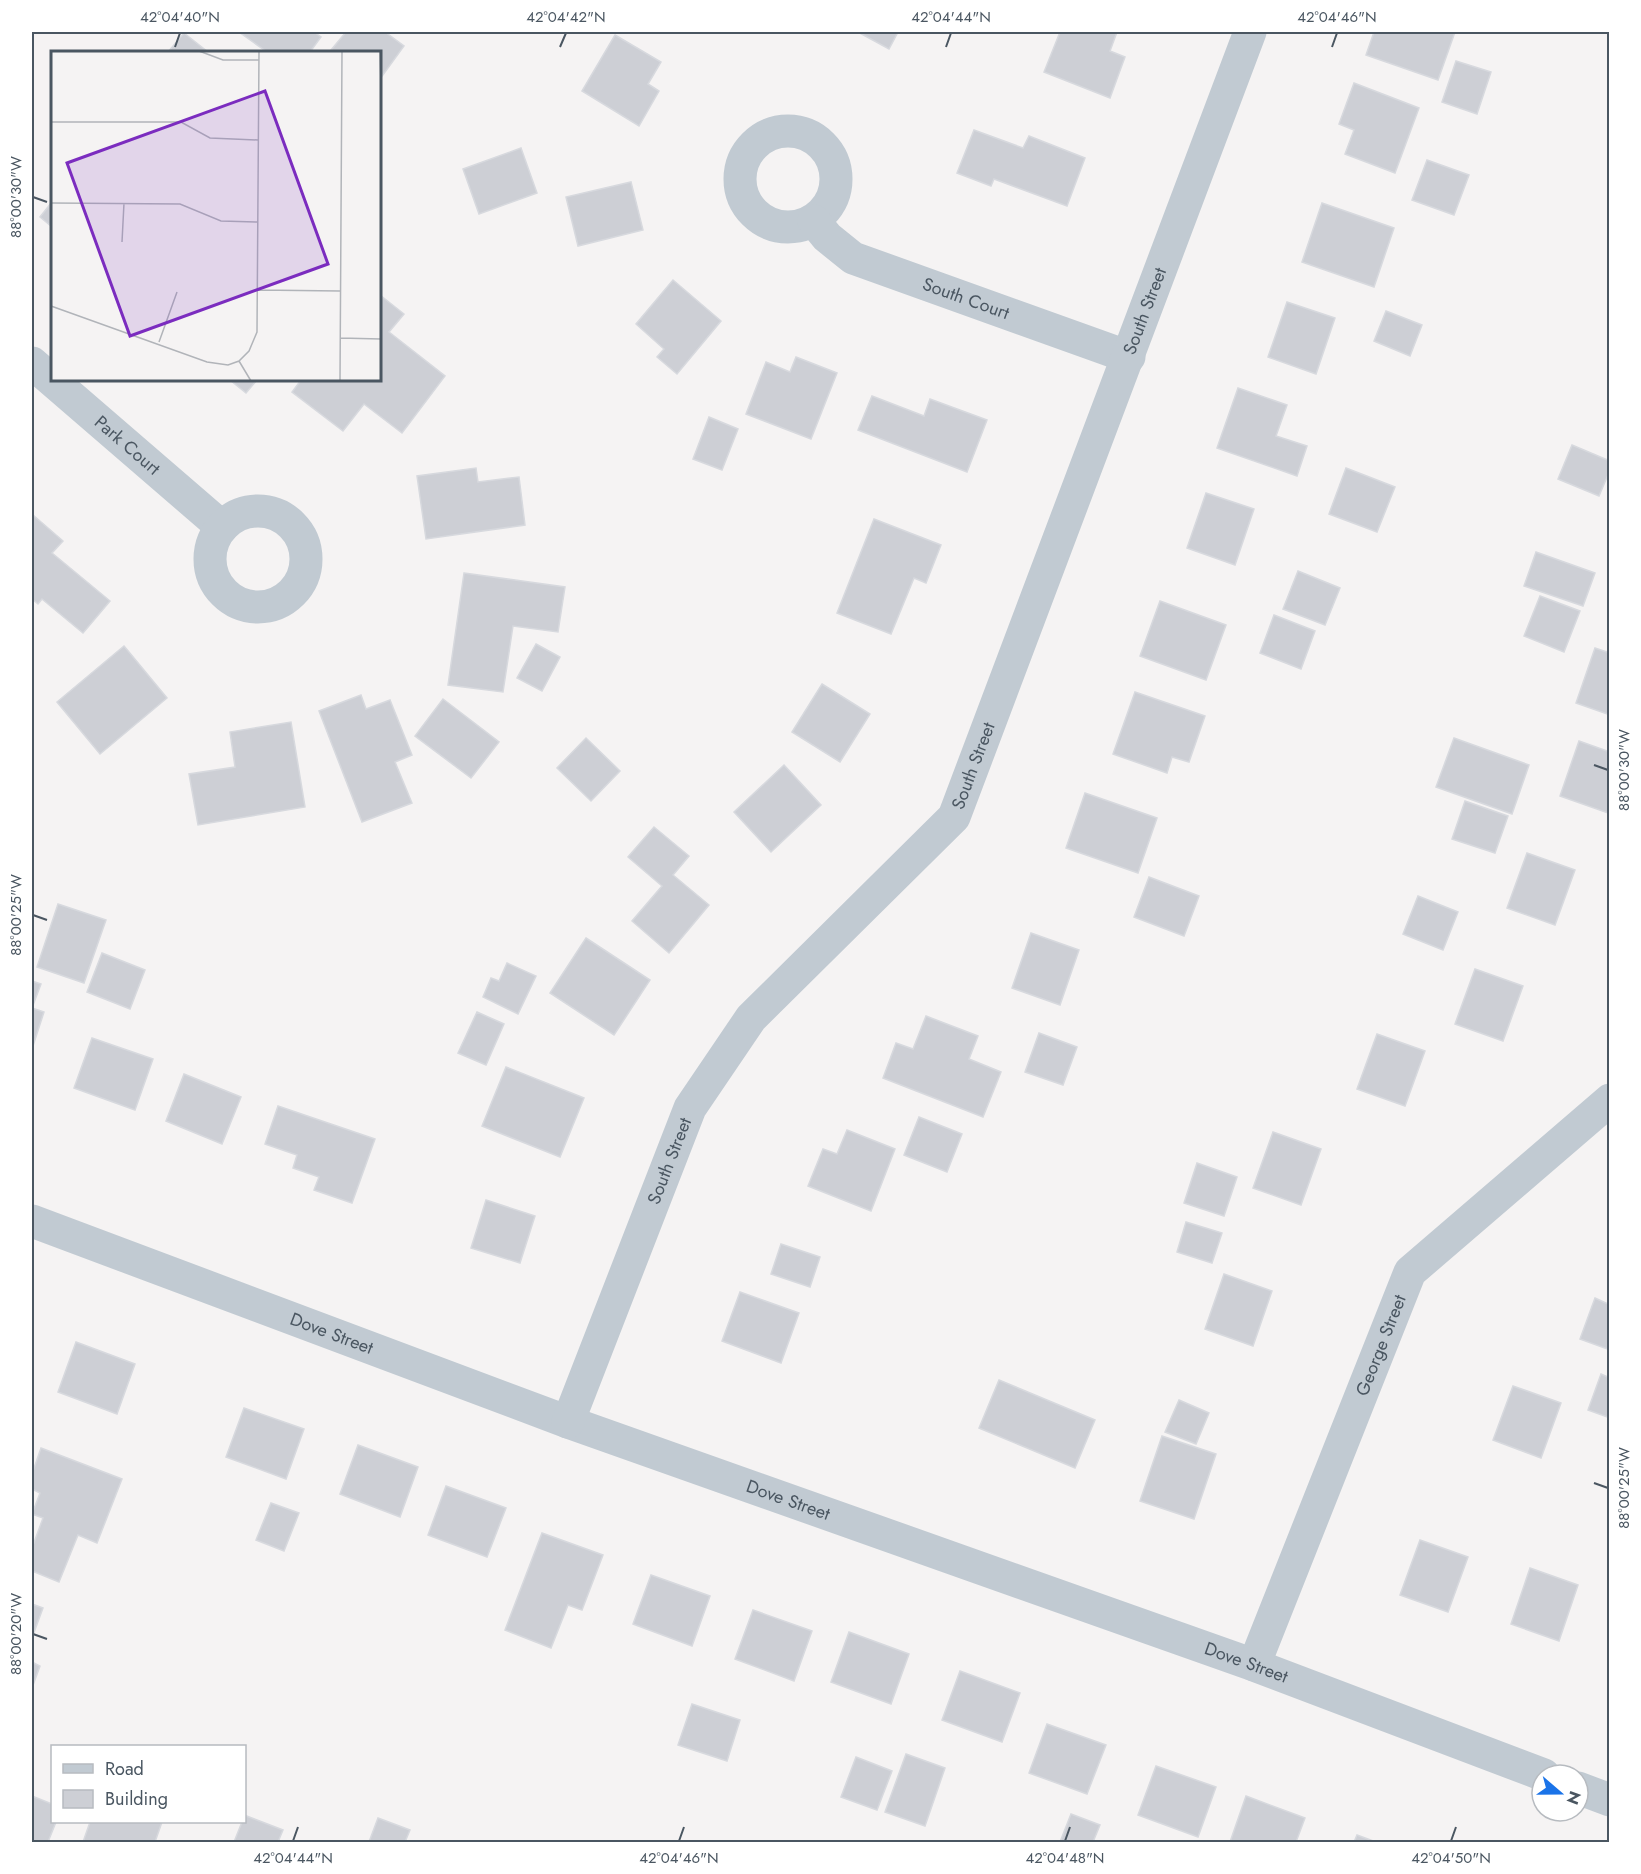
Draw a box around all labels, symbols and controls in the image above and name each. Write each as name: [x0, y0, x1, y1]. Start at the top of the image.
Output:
text: 42°04'40"N: [140, 6, 220, 28]
text: 42°04'42"N: [526, 6, 606, 28]
text: 42°04'44"N: [911, 6, 991, 28]
text: 42°04'46"N: [1297, 6, 1377, 28]
inset map: [51, 51, 381, 381]
text: 88°00'30"W: [5, 156, 27, 238]
street label: South Street: [1117, 263, 1173, 358]
street label: South Court: [919, 271, 1014, 326]
street label: Park Court: [89, 409, 167, 482]
street label: South Street: [945, 718, 1002, 813]
text: 88°00'30"W: [1613, 729, 1635, 811]
text: 88°00'25"W: [5, 874, 27, 956]
street label: South Street: [641, 1113, 698, 1208]
street label: George Street: [1349, 1290, 1413, 1400]
street label: Dove Street: [286, 1306, 378, 1361]
text: 88°00'25"W: [1613, 1447, 1635, 1529]
street label: Dove Street: [743, 1473, 834, 1527]
text: 88°00'20"W: [5, 1593, 27, 1675]
street label: Dove Street: [1201, 1635, 1292, 1690]
legend: [51, 1745, 246, 1823]
text: Road: [105, 1756, 144, 1782]
north arrow: [1530, 1763, 1590, 1823]
text: Building: [105, 1786, 168, 1812]
text: N: [1561, 1788, 1587, 1808]
text: 42°04'44"N: [253, 1847, 333, 1869]
text: 42°04'46"N: [639, 1847, 719, 1869]
text: 42°04'48"N: [1025, 1847, 1105, 1869]
text: 42°04'50"N: [1411, 1847, 1491, 1869]

